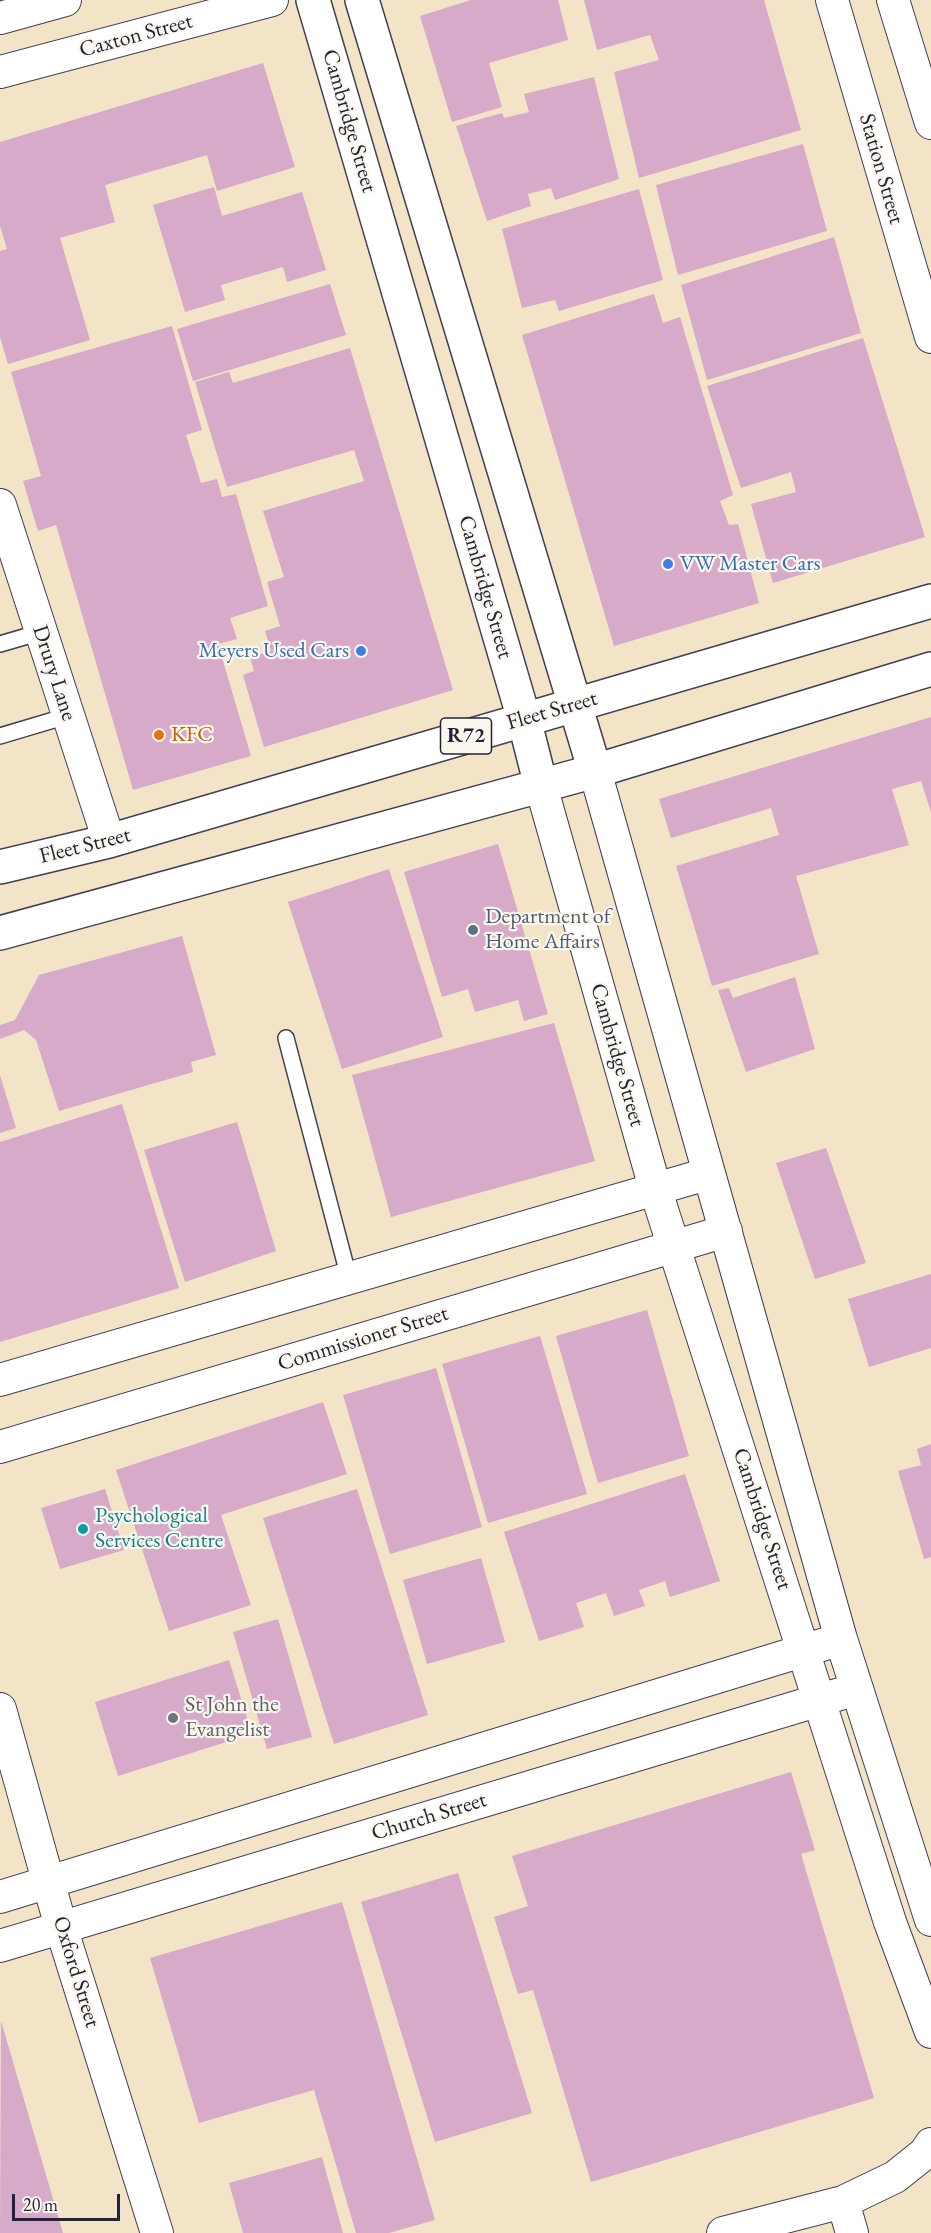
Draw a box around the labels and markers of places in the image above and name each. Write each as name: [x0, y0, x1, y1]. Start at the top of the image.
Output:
place label: VW Master Cars: [680, 551, 821, 577]
marker: VW Master Cars: [661, 557, 675, 571]
place label: Meyers Used Cars: [198, 638, 349, 664]
marker: Meyers Used Cars: [354, 644, 368, 658]
place label: KFC: [171, 722, 213, 748]
marker: KFC: [152, 728, 166, 742]
place label: Department of Home Affairs: [485, 904, 611, 956]
marker: Department of Home Affairs: [466, 923, 480, 937]
place label: Psychological Services Centre: [95, 1503, 223, 1554]
marker: Psychological Services Centre: [76, 1522, 90, 1536]
place label: St John the Evangelist: [185, 1692, 279, 1744]
marker: St John the Evangelist: [166, 1711, 180, 1725]

